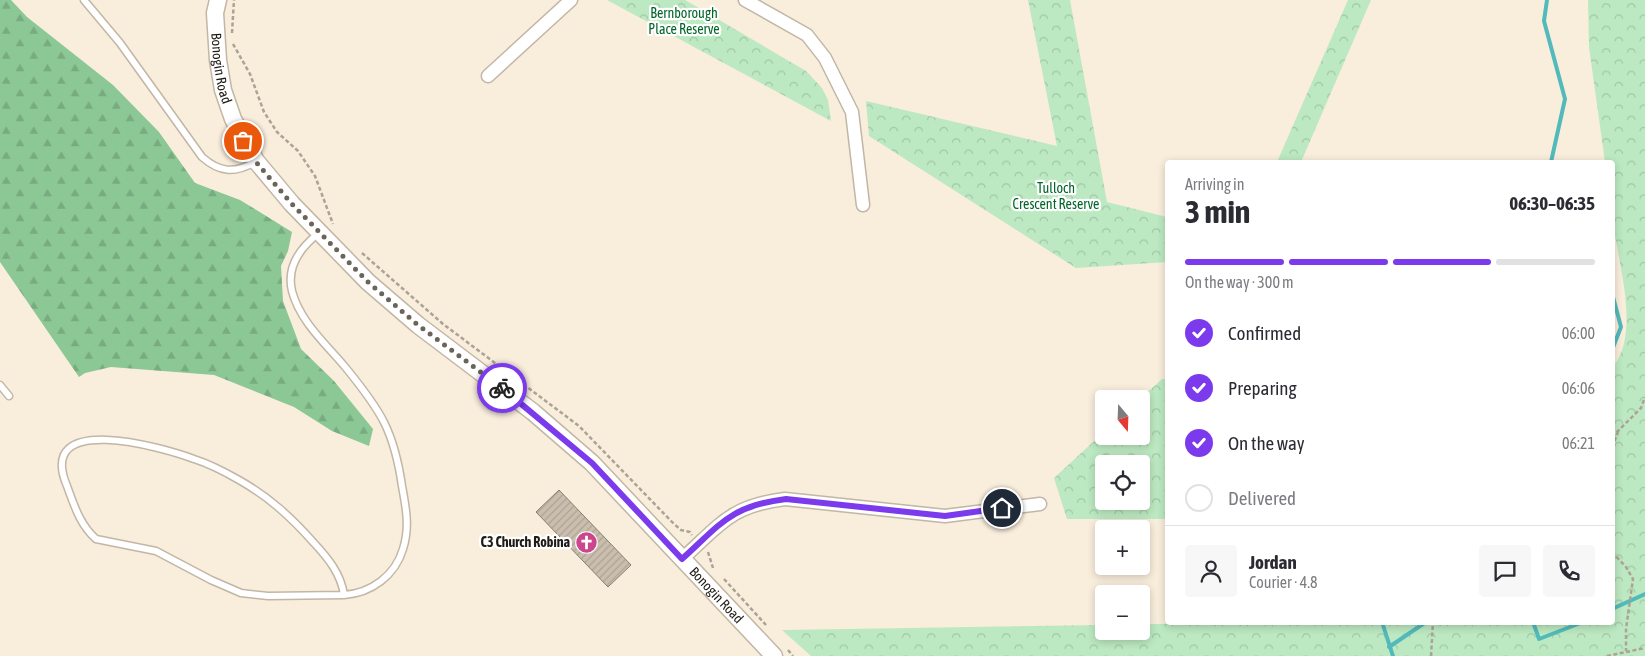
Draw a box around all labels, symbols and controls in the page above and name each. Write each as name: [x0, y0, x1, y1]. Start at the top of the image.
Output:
park label: Bernborough Place Reserve: [648, 5, 720, 37]
street label: Bonogin Road: [208, 32, 235, 106]
pin: [222, 120, 264, 162]
icon: bag: [229, 127, 257, 155]
text: Arriving in: [1185, 175, 1245, 193]
park label: Tulloch Crescent Reserve: [1013, 180, 1099, 212]
text: 06:30–06:35: [1509, 192, 1595, 214]
text: 3 min: [1185, 193, 1250, 230]
text: On the way · 300 m: [1185, 273, 1294, 291]
icon: check: [1185, 319, 1213, 347]
text: Confirmed: [1228, 322, 1301, 344]
text: 06:00: [1562, 324, 1595, 342]
courier: [477, 363, 527, 413]
icon: bike: [488, 374, 516, 402]
icon: check: [1185, 374, 1213, 402]
text: Preparing: [1228, 377, 1297, 399]
text: 06:06: [1562, 379, 1595, 397]
north arrow: [1095, 390, 1150, 445]
map controls: [1095, 390, 1150, 640]
icon: check: [1185, 429, 1213, 457]
text: On the way: [1228, 432, 1305, 454]
text: 06:21: [1562, 434, 1595, 452]
button: locate: [1095, 455, 1150, 510]
pin: [981, 487, 1023, 529]
text: Delivered: [1228, 487, 1296, 509]
icon: home: [988, 494, 1016, 522]
button: +: [1095, 520, 1150, 575]
church icon: C3 Church Robina: [574, 530, 598, 554]
place label: C3 Church Robina: [481, 534, 570, 550]
button: person: [1185, 545, 1237, 597]
button: chat: [1479, 545, 1531, 597]
button: phone: [1543, 545, 1595, 597]
text: Jordan: [1249, 551, 1297, 573]
street label: Bonogin Road: [686, 564, 747, 626]
text: Courier · 4.8: [1249, 573, 1318, 591]
button: −: [1095, 585, 1150, 640]

